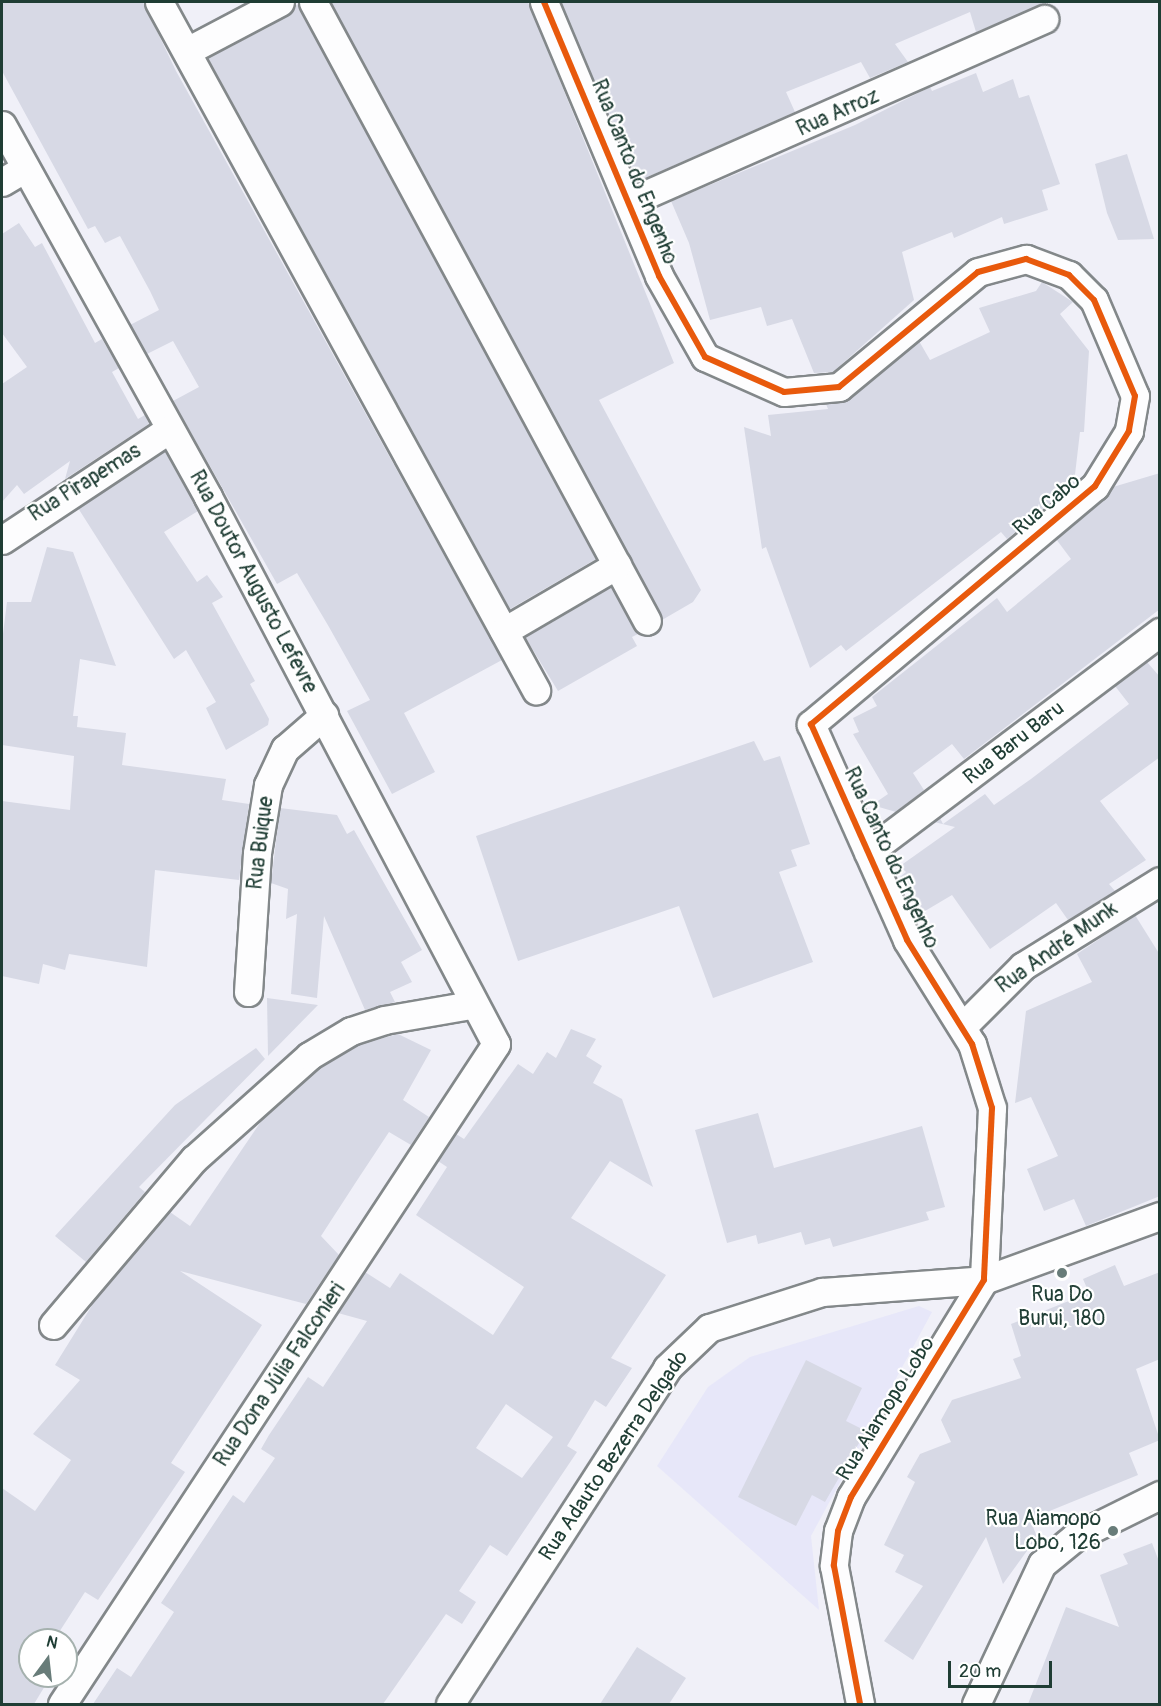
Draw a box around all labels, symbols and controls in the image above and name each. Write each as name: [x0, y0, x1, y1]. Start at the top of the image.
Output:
street label: Rua Canto do Engenho: [585, 76, 683, 268]
street label: Rua Arroz: [793, 84, 883, 142]
street label: Rua Pirapemas: [24, 439, 146, 527]
street label: Rua Doutor Augusto Lefevre: [183, 466, 323, 698]
street label: Rua Cabo: [1008, 469, 1086, 541]
street label: Rua Baru Baru: [959, 696, 1069, 790]
street label: Rua Canto do Engenho: [838, 763, 944, 953]
street label: Rua Buique: [243, 795, 279, 891]
street label: Rua André Munk: [991, 897, 1123, 999]
marker: Rua Do Burui, 180: [1055, 1266, 1069, 1280]
street label: Rua Dona Júlia Falconieri: [209, 1278, 351, 1472]
place label: Rua Do Burui, 180: [1018, 1282, 1106, 1332]
street label: Rua Aiamopo Lobo: [832, 1332, 940, 1486]
street label: Rua Adauto Bezerra Delgado: [534, 1346, 694, 1566]
place label: Rua Aiamopo Lobo, 126: [986, 1506, 1101, 1556]
marker: Rua Aiamopo Lobo, 126: [1106, 1524, 1120, 1538]
north arrow: [18, 1628, 78, 1688]
text: N: [44, 1631, 60, 1654]
scale bar: [951, 1649, 1054, 1687]
text: 20 m: [959, 1660, 1001, 1683]

